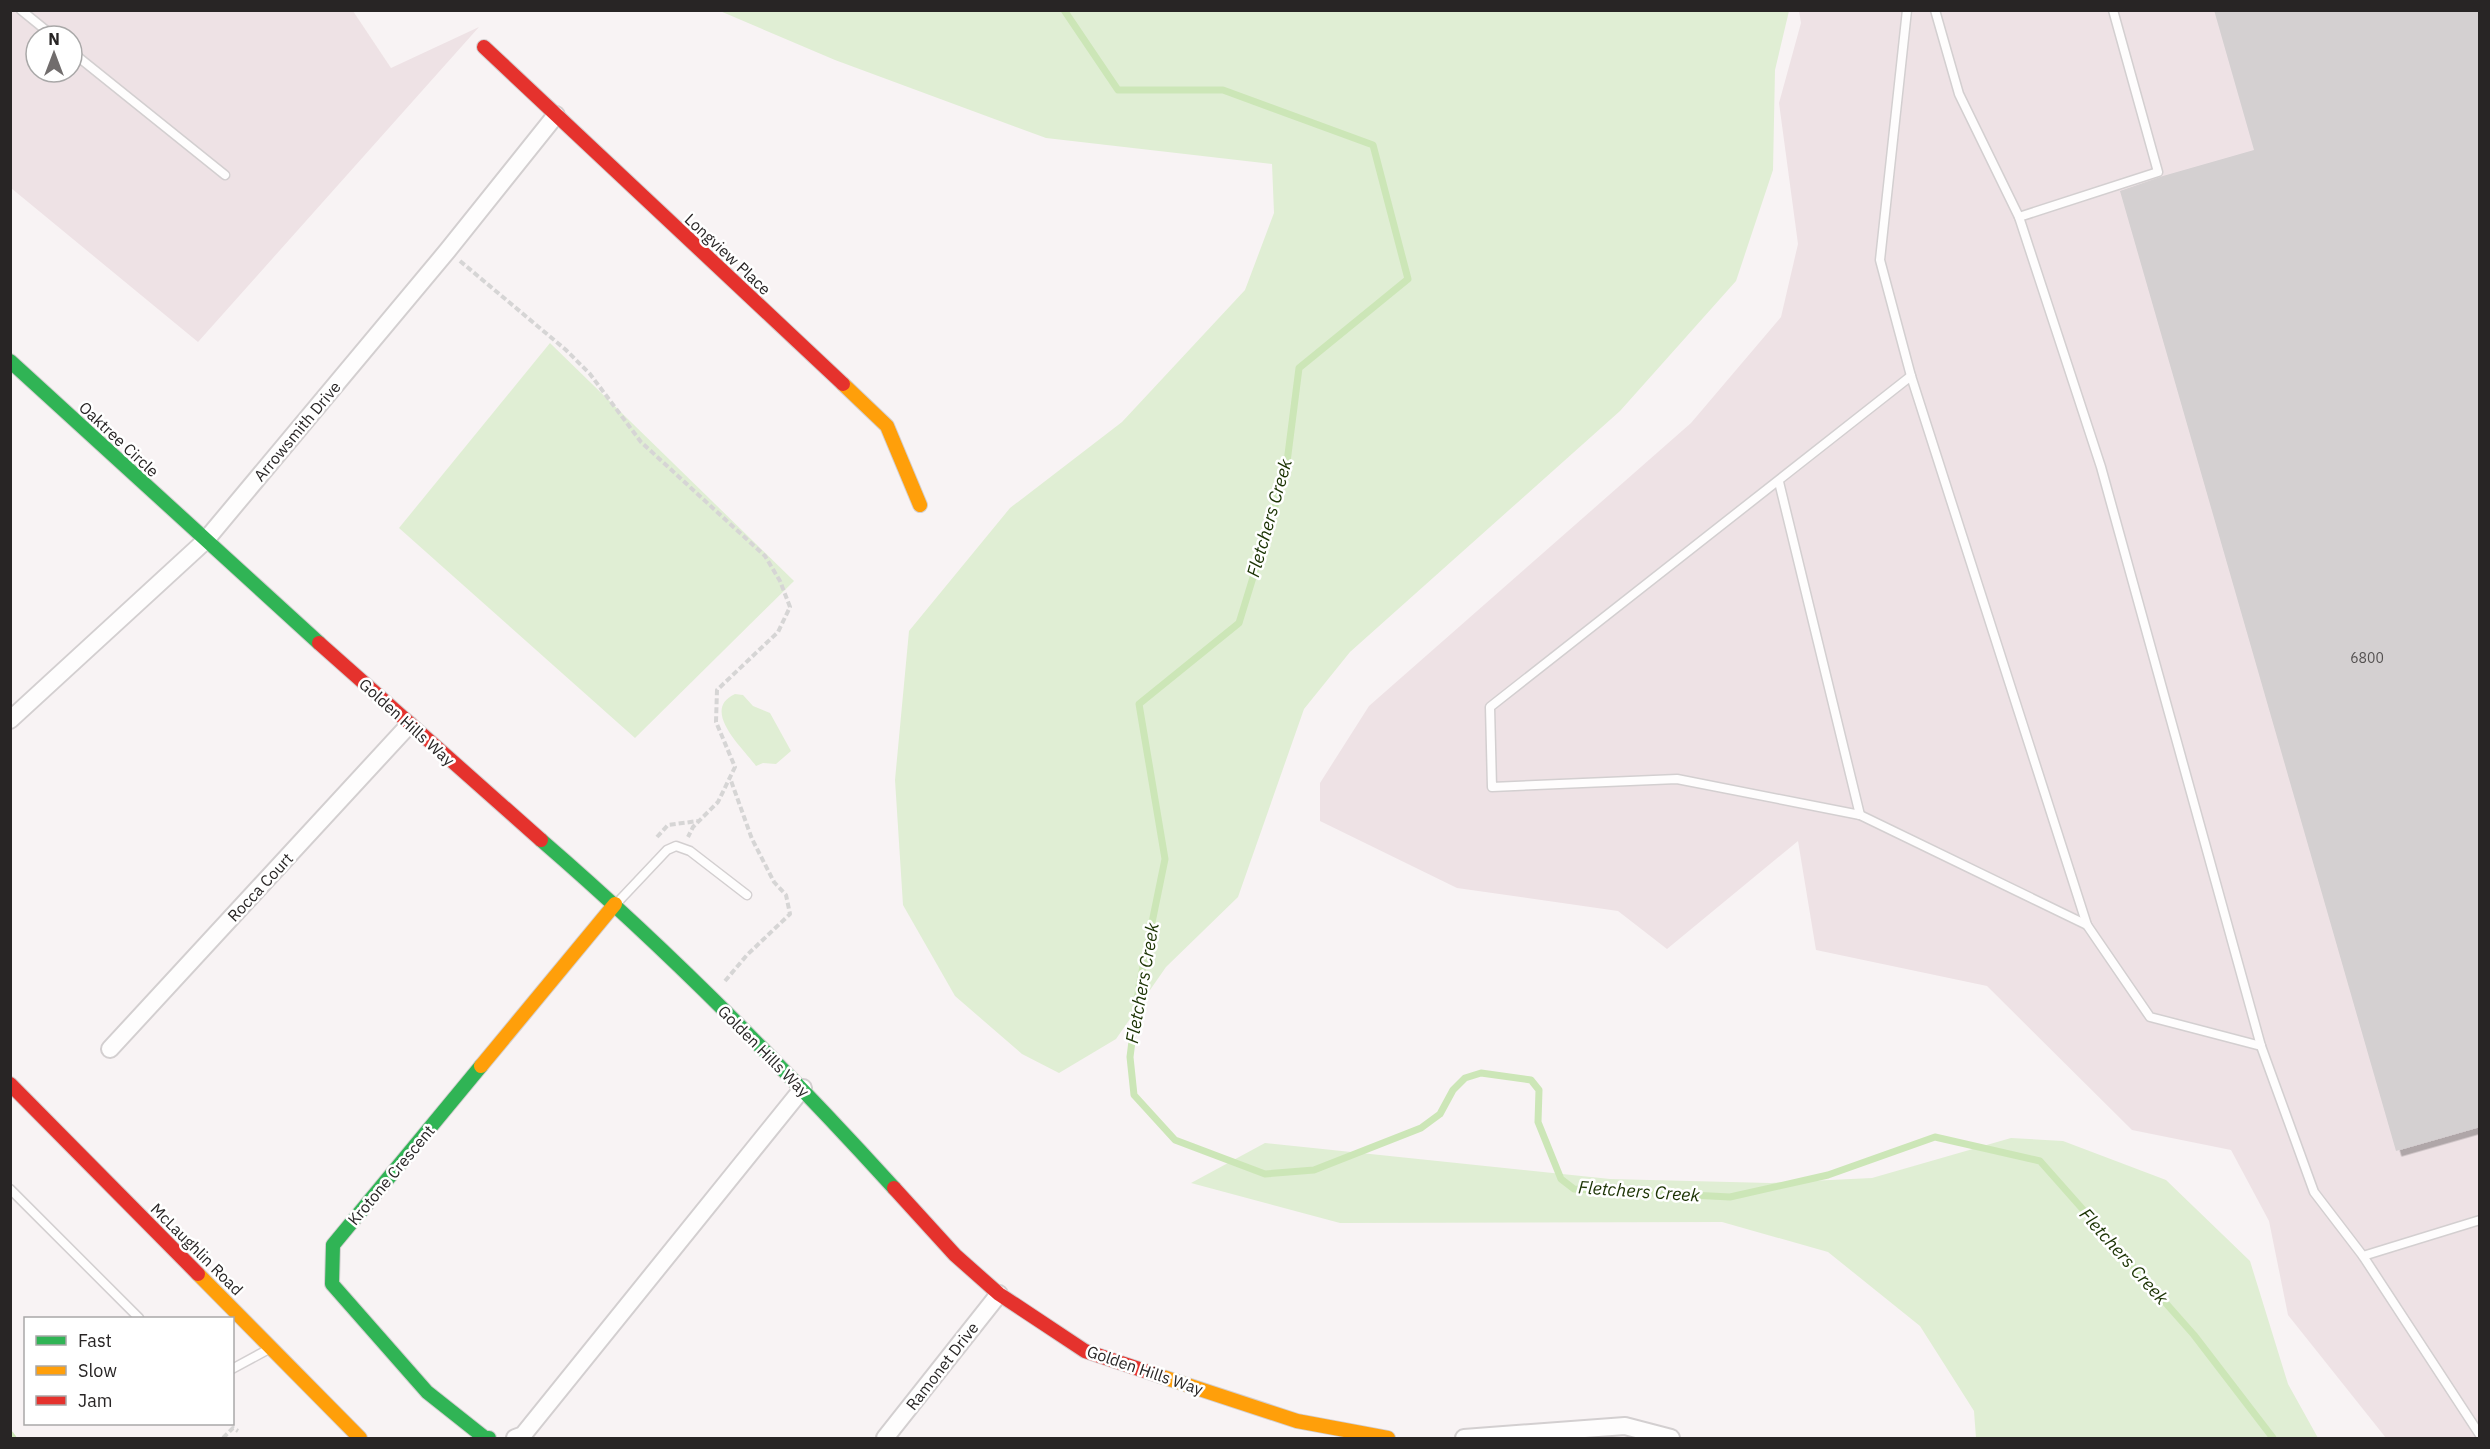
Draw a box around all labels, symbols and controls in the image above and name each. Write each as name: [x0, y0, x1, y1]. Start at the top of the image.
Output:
north arrow: [24, 24, 84, 84]
text: N: [48, 29, 60, 49]
street label: Longview Place: [681, 209, 775, 299]
street label: Arrowsmith Drive: [249, 377, 345, 485]
street label: Oaktree Circle: [75, 397, 163, 481]
water label: Fletchers Creek: [1241, 456, 1297, 580]
house number: 6800: [2350, 649, 2384, 667]
street label: Golden Hills Way: [355, 674, 459, 770]
street label: Rocca Court: [223, 848, 297, 926]
water label: Fletchers Creek: [1120, 920, 1164, 1045]
street label: Golden Hills Way: [714, 1001, 814, 1101]
street label: Krotone Crescent: [343, 1121, 439, 1229]
water label: Fletchers Creek: [1577, 1175, 1701, 1207]
street label: McLaughlin Road: [147, 1199, 247, 1299]
water label: Fletchers Creek: [2075, 1203, 2174, 1309]
legend: [24, 1317, 234, 1425]
street label: Ramonet Drive: [902, 1318, 983, 1414]
text: Fast: [78, 1329, 112, 1352]
street label: Golden Hills Way: [1084, 1341, 1206, 1399]
text: Slow: [78, 1359, 117, 1382]
text: Jam: [78, 1389, 113, 1412]

